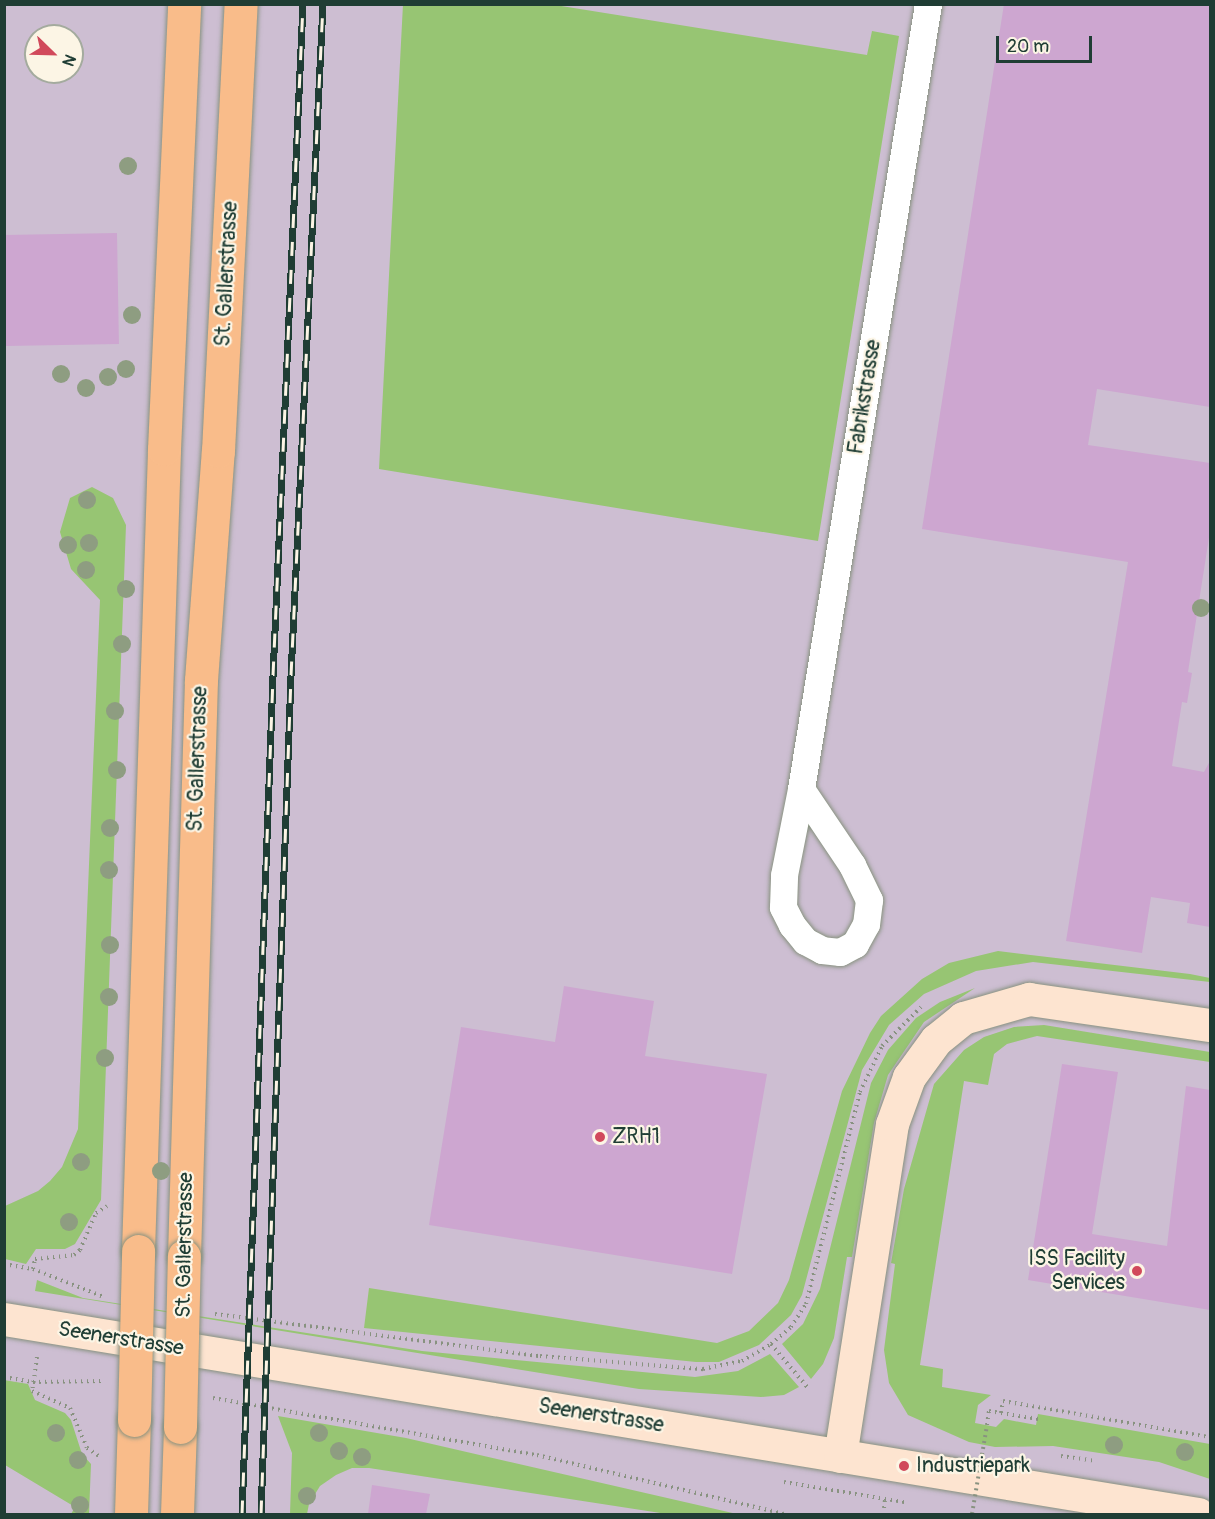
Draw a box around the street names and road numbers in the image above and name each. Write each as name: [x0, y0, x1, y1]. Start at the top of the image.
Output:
street label: St. Gallerstrasse: [211, 201, 243, 347]
street label: Fabrikstrasse: [844, 338, 886, 456]
street label: St. Gallerstrasse: [183, 686, 213, 832]
street label: St. Gallerstrasse: [171, 1172, 199, 1318]
street label: Seenerstrasse: [57, 1317, 185, 1361]
street label: Seenerstrasse: [537, 1394, 665, 1438]

